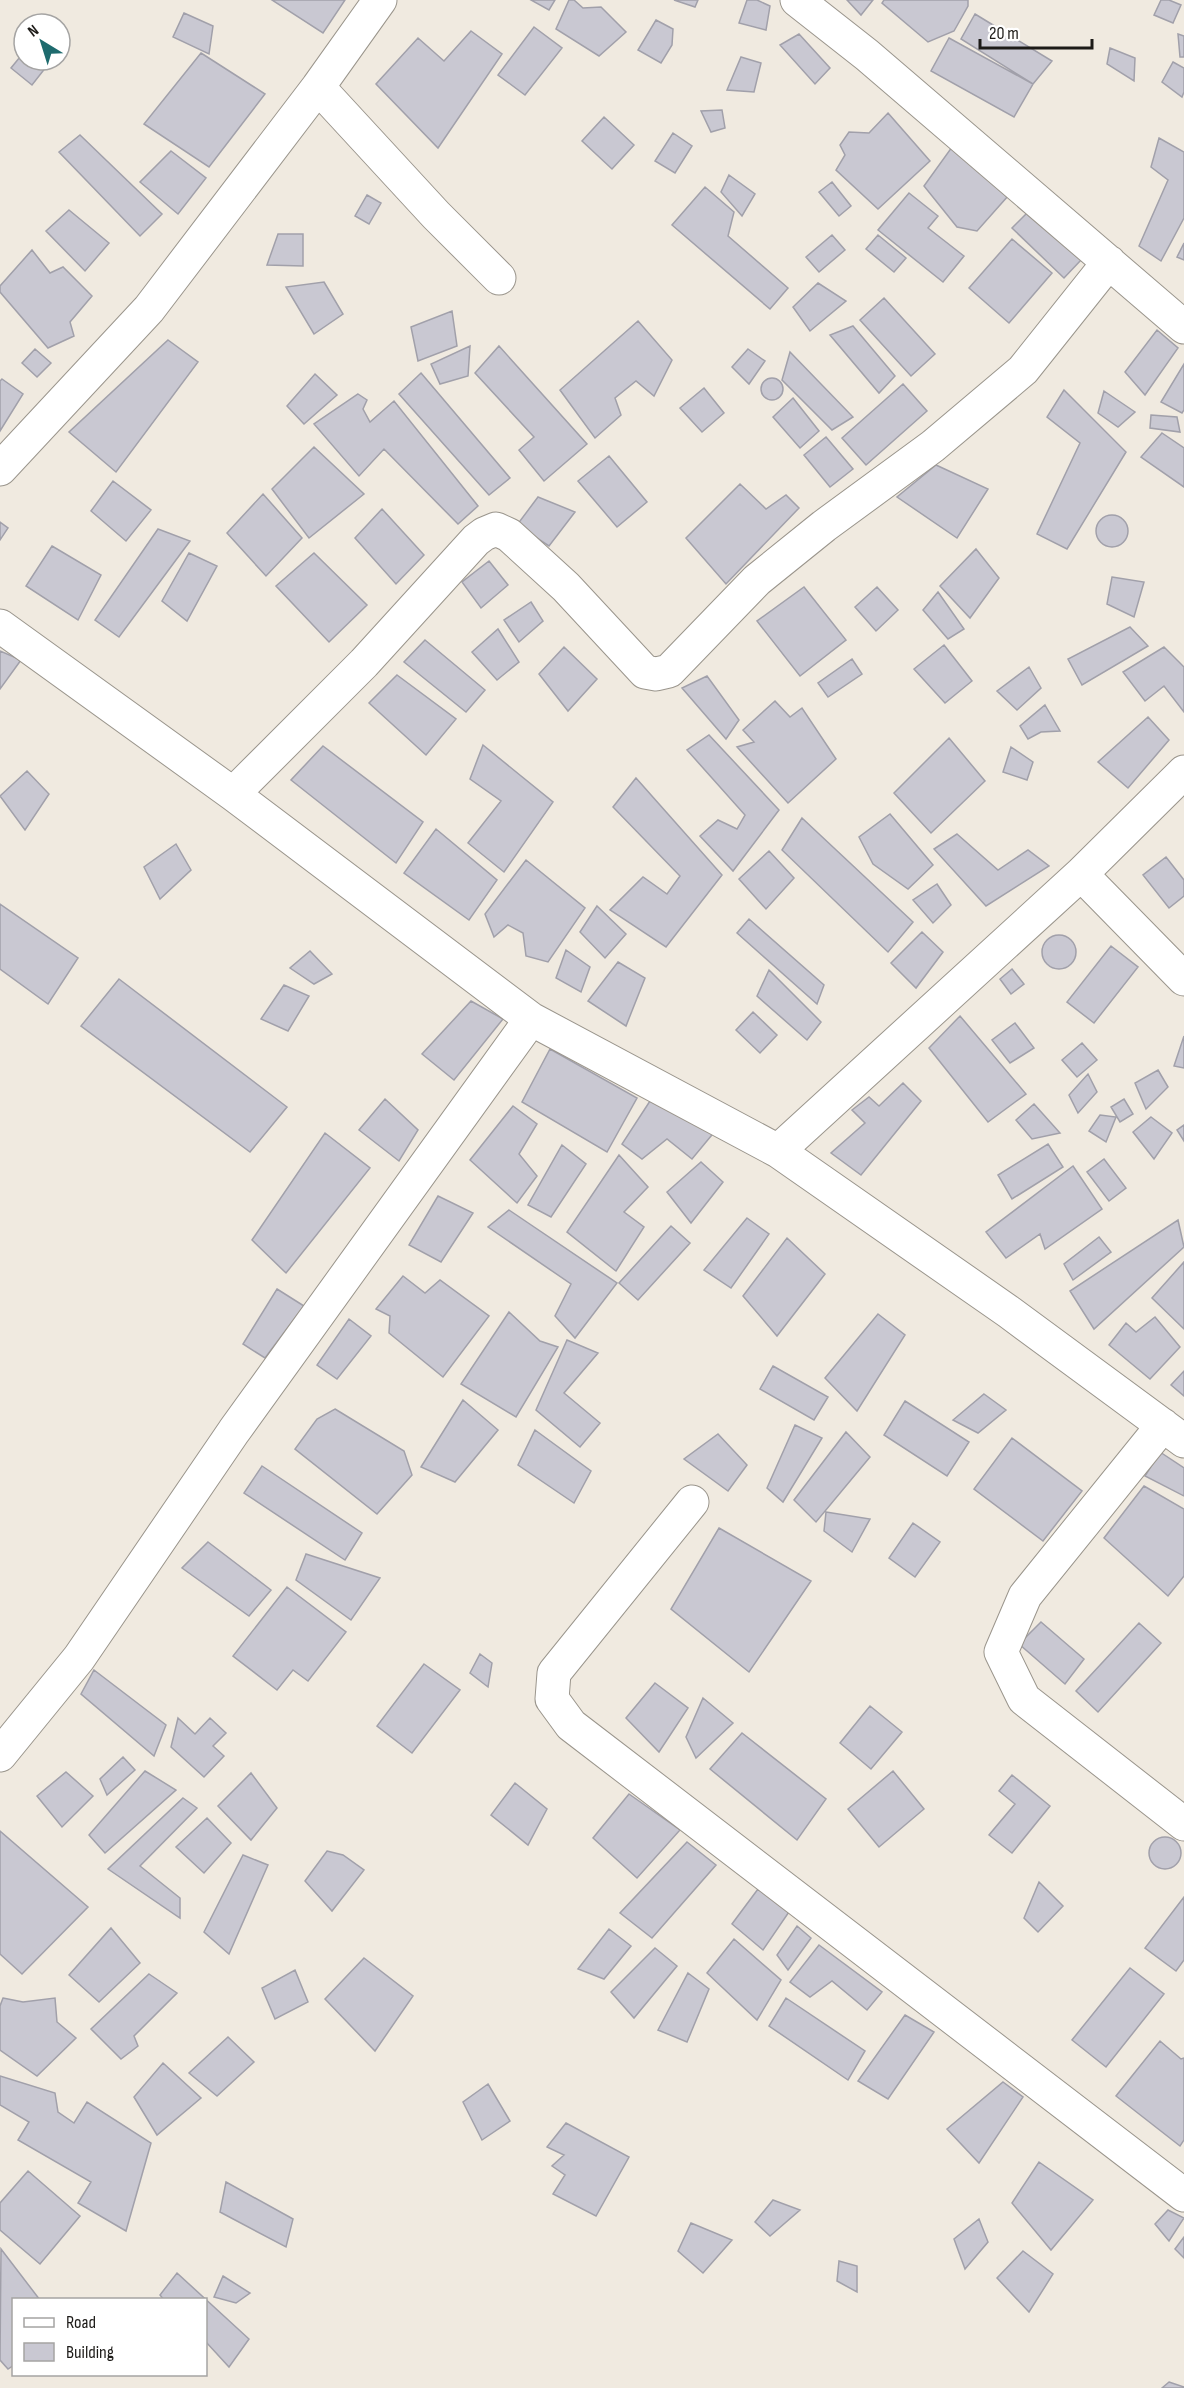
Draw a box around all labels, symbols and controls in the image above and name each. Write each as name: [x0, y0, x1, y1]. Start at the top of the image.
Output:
north arrow: [12, 12, 72, 72]
scale bar: [980, 12, 1092, 50]
text: N: [24, 21, 43, 41]
text: 20 m: [989, 23, 1019, 44]
legend: [12, 2298, 207, 2376]
text: Road: [66, 2312, 96, 2333]
text: Building: [66, 2342, 114, 2363]

